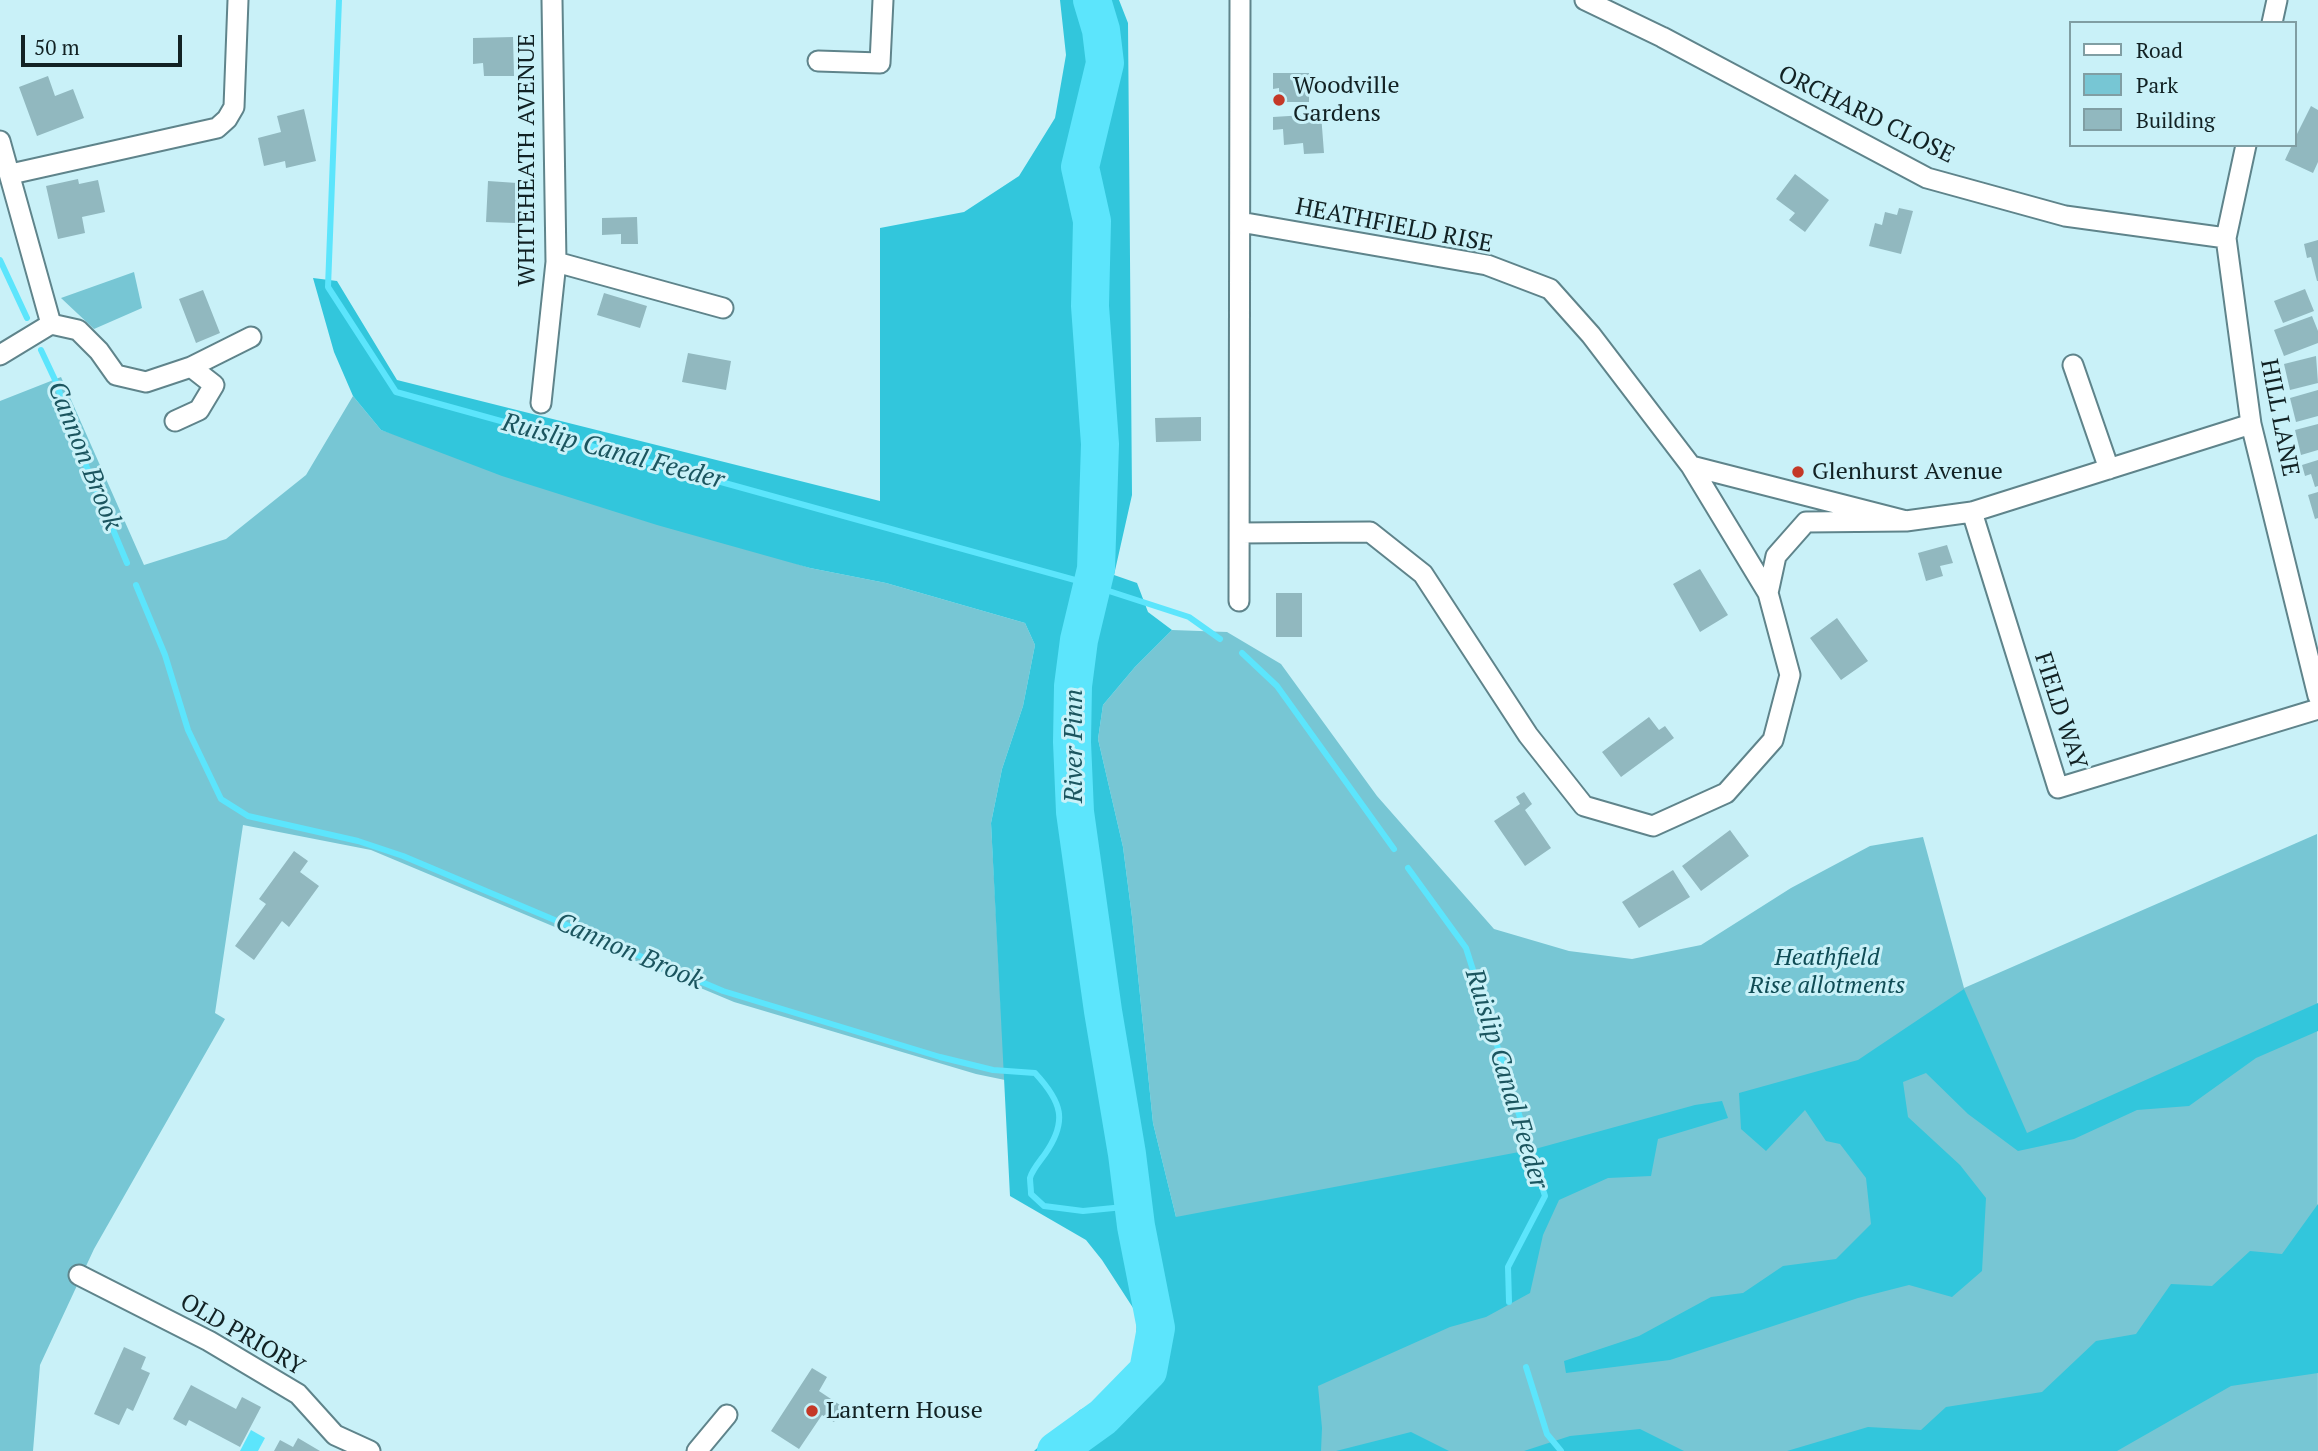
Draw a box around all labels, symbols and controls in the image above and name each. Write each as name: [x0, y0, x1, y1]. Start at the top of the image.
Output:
scale bar: [24, 21, 186, 65]
legend: [2070, 21, 2297, 147]
text: 50 m: [34, 33, 80, 61]
street label: WHITEHEATH AVENUE: [513, 33, 541, 287]
text: Road: [2136, 36, 2183, 64]
street label: ORCHARD CLOSE: [1773, 60, 1959, 170]
text: Park: [2136, 71, 2178, 99]
place label: Woodville Gardens: [1293, 72, 1400, 128]
marker: Woodville Gardens: [1271, 92, 1287, 108]
text: Building: [2136, 106, 2215, 134]
street label: HEATHFIELD RISE: [1293, 193, 1495, 259]
street label: HILL LANE: [2253, 357, 2305, 479]
water label: Cannon Brook: [40, 377, 128, 535]
water label: Ruislip Canal Feeder: [499, 407, 727, 497]
place label: Glenhurst Avenue: [1812, 458, 2003, 486]
marker: Glenhurst Avenue: [1790, 464, 1806, 480]
street label: FIELD WAY: [2028, 649, 2092, 773]
water label: River Pinn: [1059, 689, 1091, 803]
water label: Cannon Brook: [551, 907, 707, 997]
park label: Heathfield Rise allotments: [1749, 944, 1905, 1000]
water label: Ruislip Canal Feeder: [1458, 965, 1554, 1193]
street label: OLD PRIORY: [175, 1288, 309, 1382]
place label: Lantern House: [826, 1397, 983, 1425]
marker: Lantern House: [804, 1403, 820, 1419]

